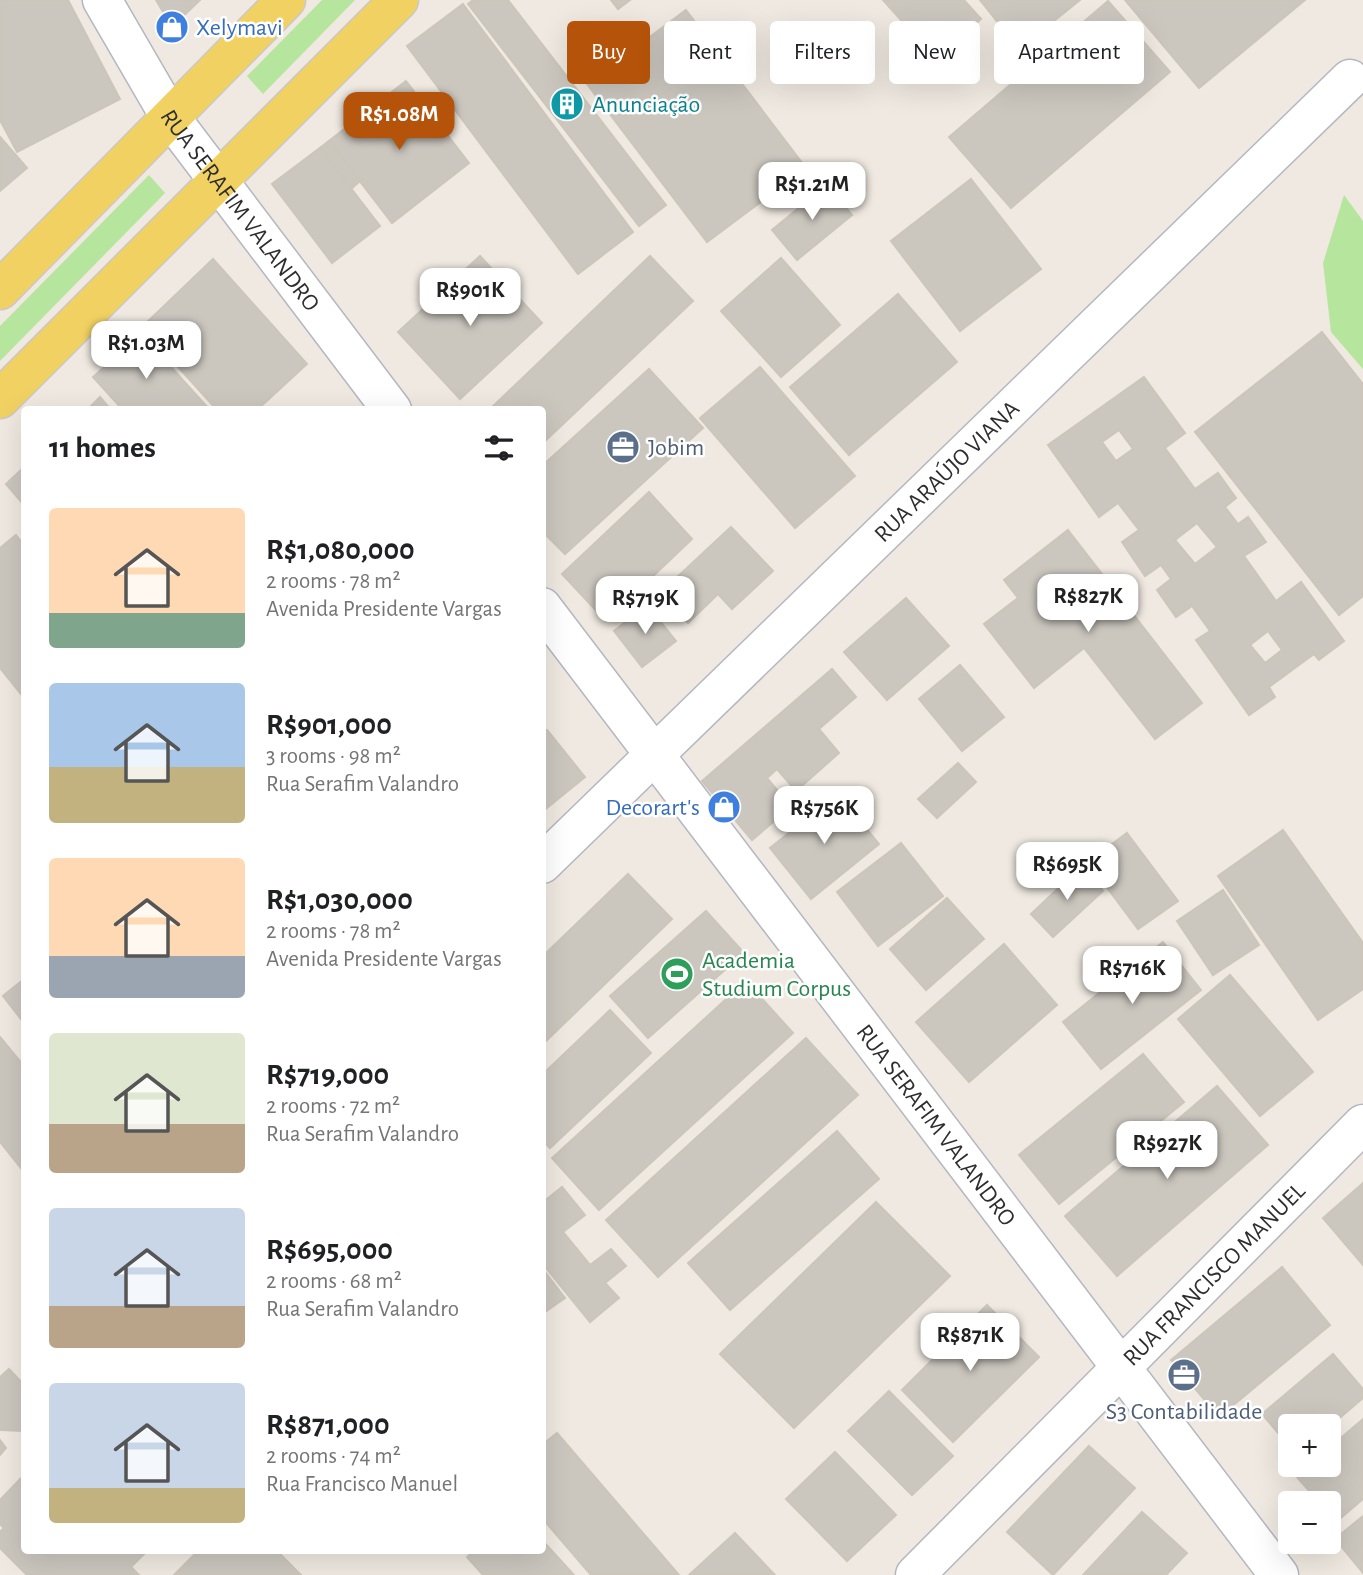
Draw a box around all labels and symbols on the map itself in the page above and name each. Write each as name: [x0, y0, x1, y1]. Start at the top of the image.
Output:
shop icon: Xelymavi: [153, 8, 191, 46]
place label: Xelymavi: [196, 16, 283, 40]
building icon: Anunciação: [548, 85, 586, 123]
pin: R$1.08M: [334, 92, 464, 152]
place label: Anunciação: [592, 93, 700, 117]
street label: RUA SERAFIM VALANDRO: [156, 106, 324, 316]
pin: R$1.21M: [747, 162, 877, 222]
pin: R$901K: [413, 268, 527, 328]
pin: R$1.03M: [81, 322, 211, 381]
street label: RUA ARAÚJO VIANA: [870, 396, 1024, 547]
office icon: Jobim: [604, 428, 642, 466]
place label: Jobim: [648, 436, 704, 460]
pin: R$827K: [1031, 574, 1145, 634]
pin: R$719K: [588, 576, 702, 636]
pin: R$756K: [767, 786, 881, 846]
shop icon: Decorart's: [705, 788, 743, 826]
place label: Decorart's: [606, 796, 700, 820]
pin: R$695K: [1010, 842, 1124, 902]
pin: R$716K: [1075, 946, 1189, 1006]
place label: Academia Studium Corpus: [702, 949, 851, 1001]
sports icon: Academia Studium Corpus: [658, 955, 696, 993]
street label: RUA SERAFIM VALANDRO: [851, 1020, 1020, 1231]
pin: R$927K: [1110, 1122, 1224, 1181]
street label: RUA FRANCISCO MANUEL: [1119, 1179, 1310, 1371]
pin: R$871K: [913, 1314, 1027, 1373]
office icon: S3 Contabilidade: [1165, 1356, 1203, 1394]
place label: S3 Contabilidade: [1106, 1400, 1262, 1424]

